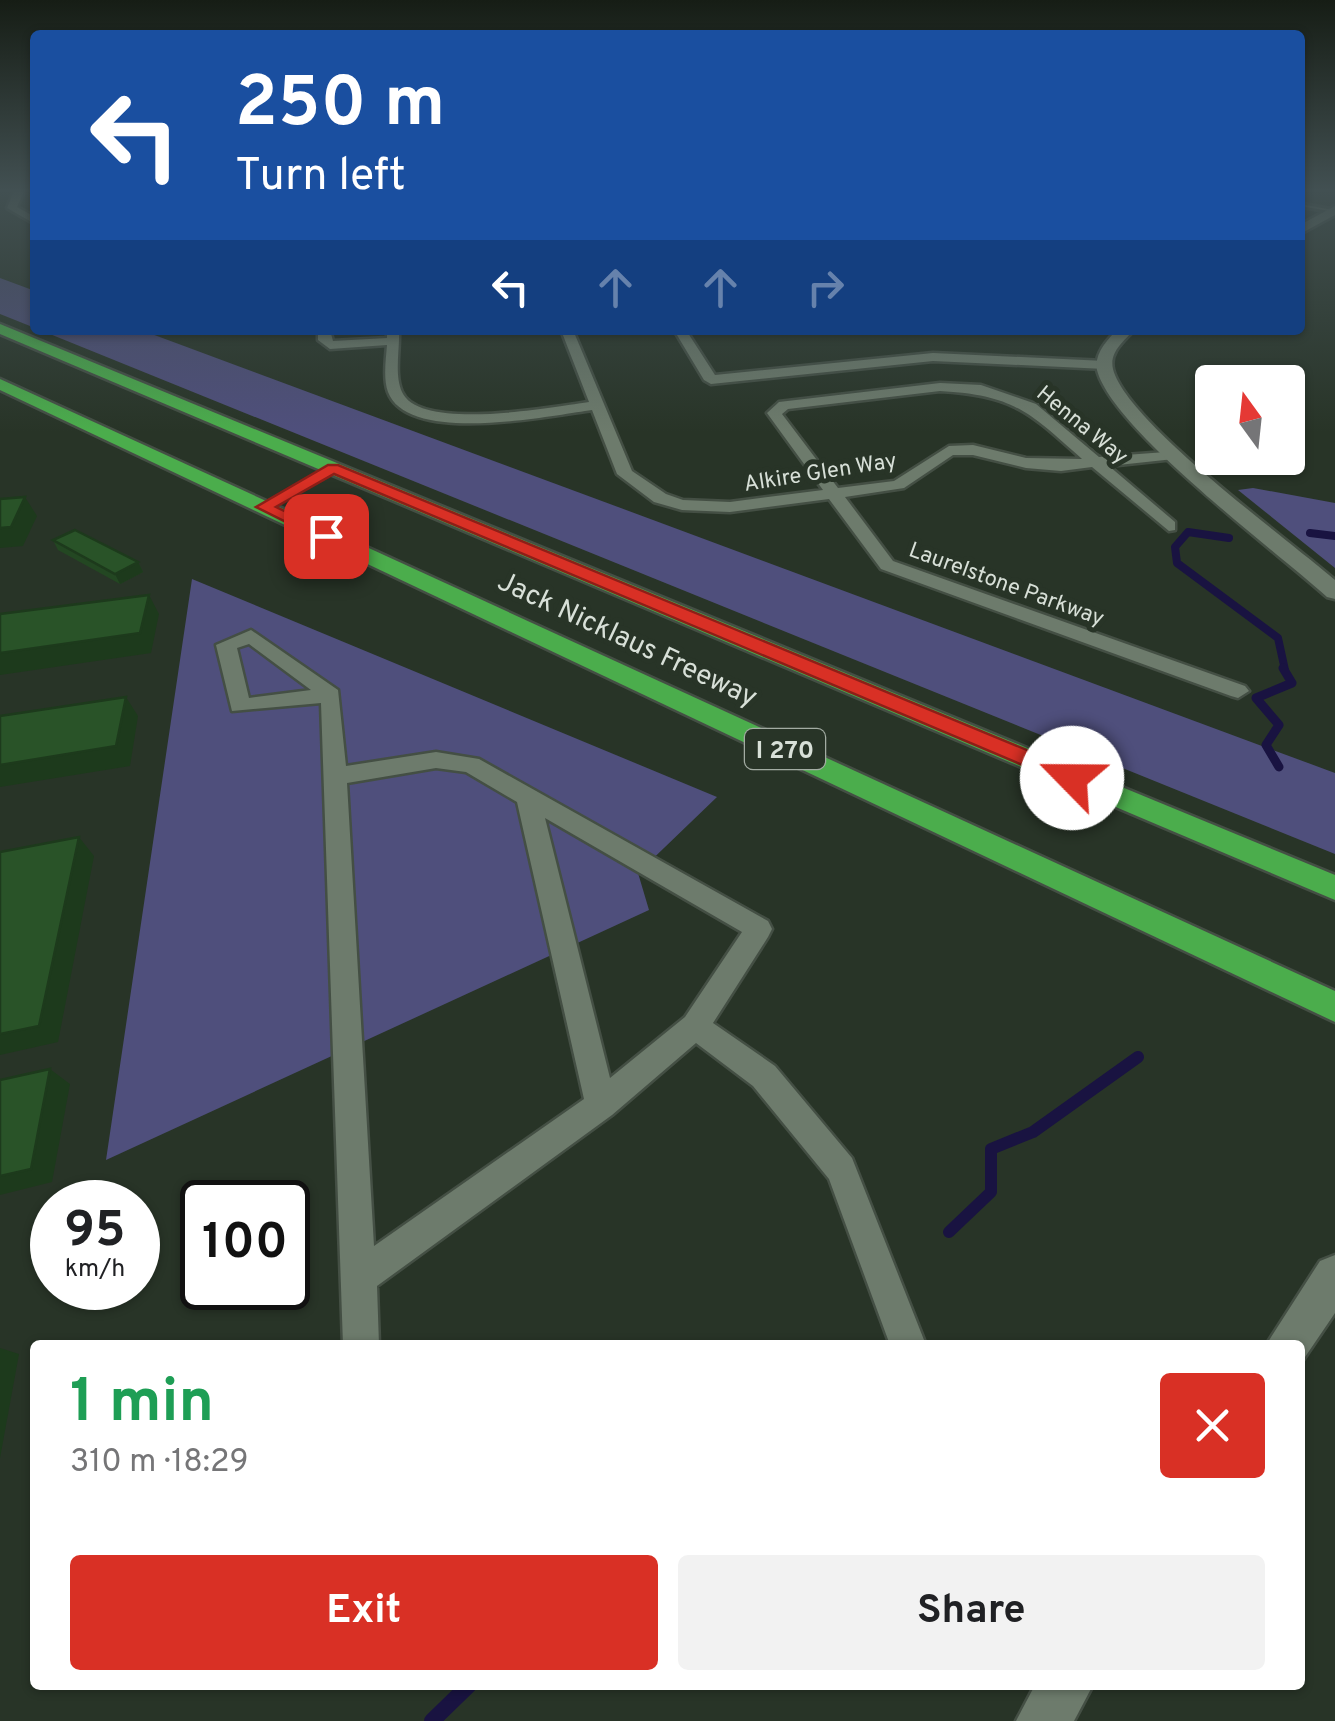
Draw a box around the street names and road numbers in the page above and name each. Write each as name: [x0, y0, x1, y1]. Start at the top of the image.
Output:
street label: Henna Way: [1030, 381, 1133, 471]
street label: Alkire Glen Way: [742, 448, 899, 499]
street label: Laurelstone Parkway: [905, 537, 1107, 633]
street label: Jack Nicklaus Freeway: [491, 565, 762, 717]
road number: I 270: [745, 729, 825, 769]

